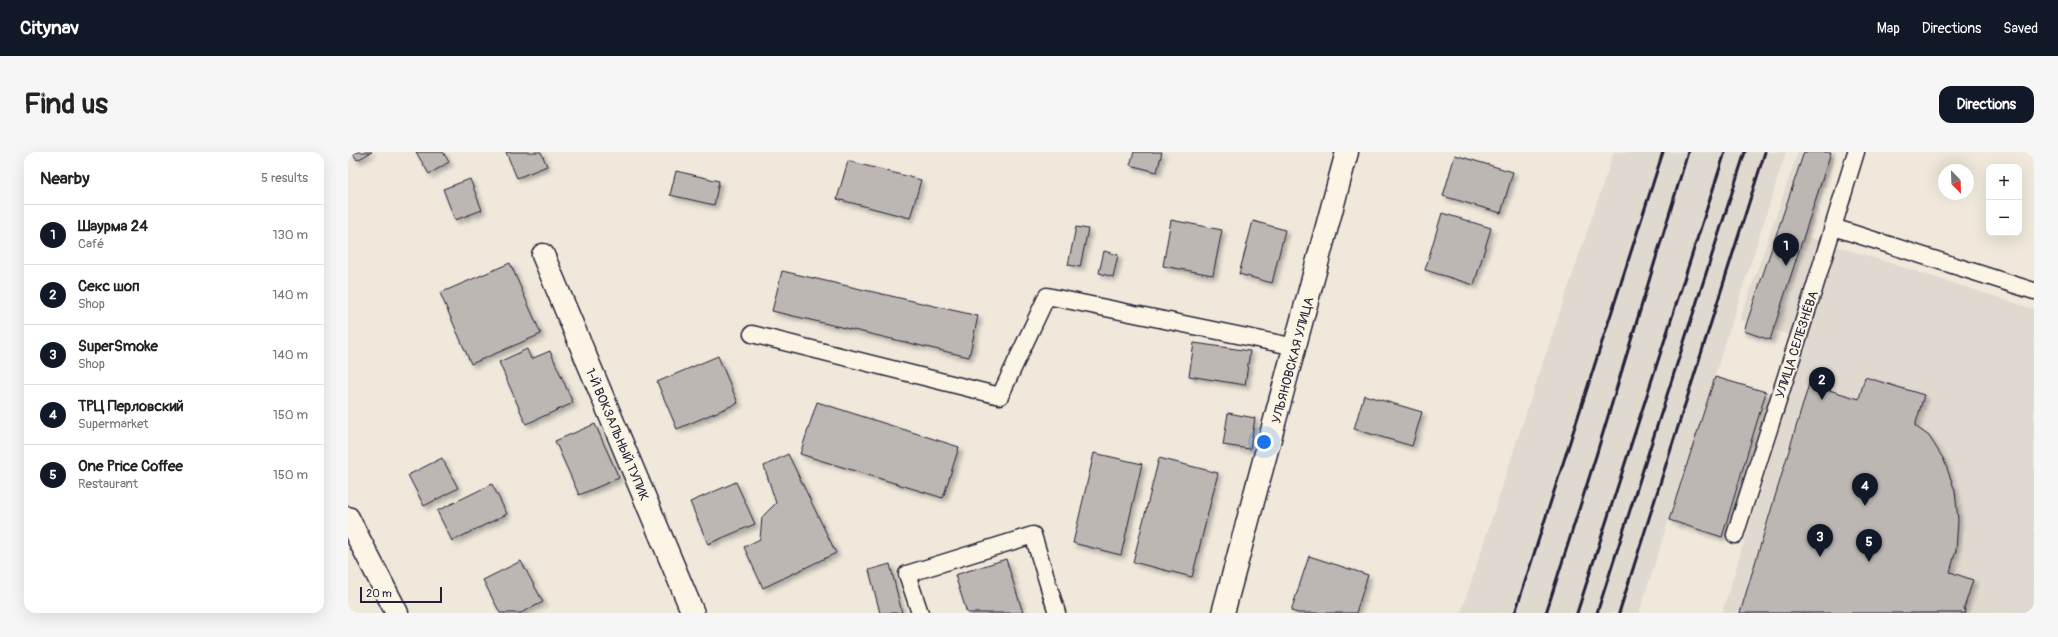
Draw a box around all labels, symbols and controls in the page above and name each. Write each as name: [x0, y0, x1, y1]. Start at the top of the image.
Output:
text: Citynav: [20, 16, 79, 40]
text: Map: [1877, 20, 1900, 37]
text: Directions: [1922, 20, 1981, 37]
text: Saved: [2003, 20, 2038, 37]
button: Directions: [1939, 86, 2034, 123]
text: Find us: [24, 87, 108, 122]
north arrow: [1938, 164, 1974, 200]
map controls: [1986, 164, 2022, 236]
button: +: [1986, 164, 2022, 200]
text: Nearby: [40, 168, 89, 189]
text: 5 results: [261, 170, 308, 186]
button: −: [1986, 200, 2022, 236]
text: Шаурма 24: [78, 217, 148, 236]
text: 1: [50, 227, 56, 243]
text: 130 m: [272, 227, 308, 243]
pin: 1: [1773, 233, 1799, 266]
text: Café: [78, 236, 104, 252]
text: Секс шоп: [78, 277, 140, 296]
text: 2: [49, 287, 57, 303]
text: 140 m: [272, 287, 308, 303]
street label: УЛИЦА СЕЛЕЗНЁВА: [1772, 288, 1822, 400]
street label: УЛЬЯНОВСКАЯ УЛИЦА: [1268, 295, 1318, 425]
text: Shop: [78, 296, 105, 312]
text: SuperSmoke: [78, 337, 158, 356]
text: 3: [49, 347, 57, 363]
text: 140 m: [272, 347, 308, 363]
text: Shop: [78, 356, 105, 372]
street label: 1-Й ВОКЗАЛЬНЫЙ ТУПИК: [582, 366, 652, 503]
pin: 2: [1809, 367, 1835, 400]
text: ТРЦ Перловский: [78, 397, 184, 416]
text: 4: [49, 407, 57, 423]
text: 150 m: [273, 407, 308, 423]
text: Supermarket: [78, 416, 149, 432]
your location: [1254, 432, 1274, 452]
text: One Price Coffee: [78, 457, 183, 476]
text: 5: [49, 467, 57, 483]
text: 150 m: [273, 467, 308, 483]
pin: 4: [1852, 473, 1878, 506]
text: Restaurant: [78, 476, 138, 492]
pin: 3: [1807, 524, 1833, 557]
pin: 5: [1856, 529, 1882, 562]
scale bar: [360, 585, 442, 604]
text: 20 m: [366, 587, 392, 600]

